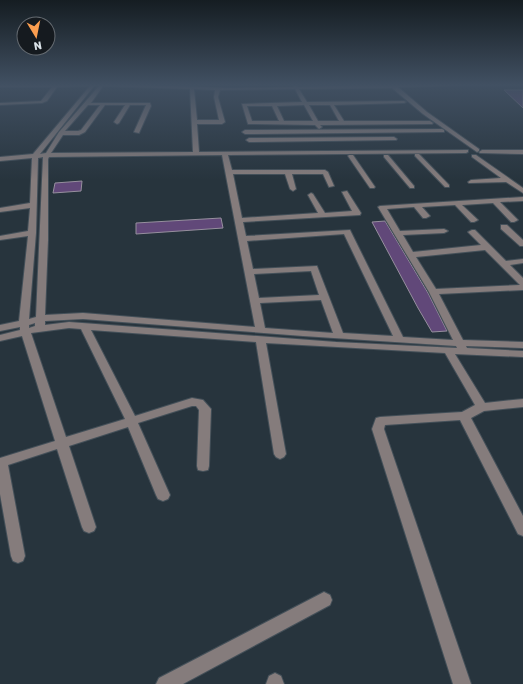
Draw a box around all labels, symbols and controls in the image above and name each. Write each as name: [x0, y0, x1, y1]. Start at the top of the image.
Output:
north arrow: [16, 16, 56, 56]
text: N: [33, 38, 43, 52]

